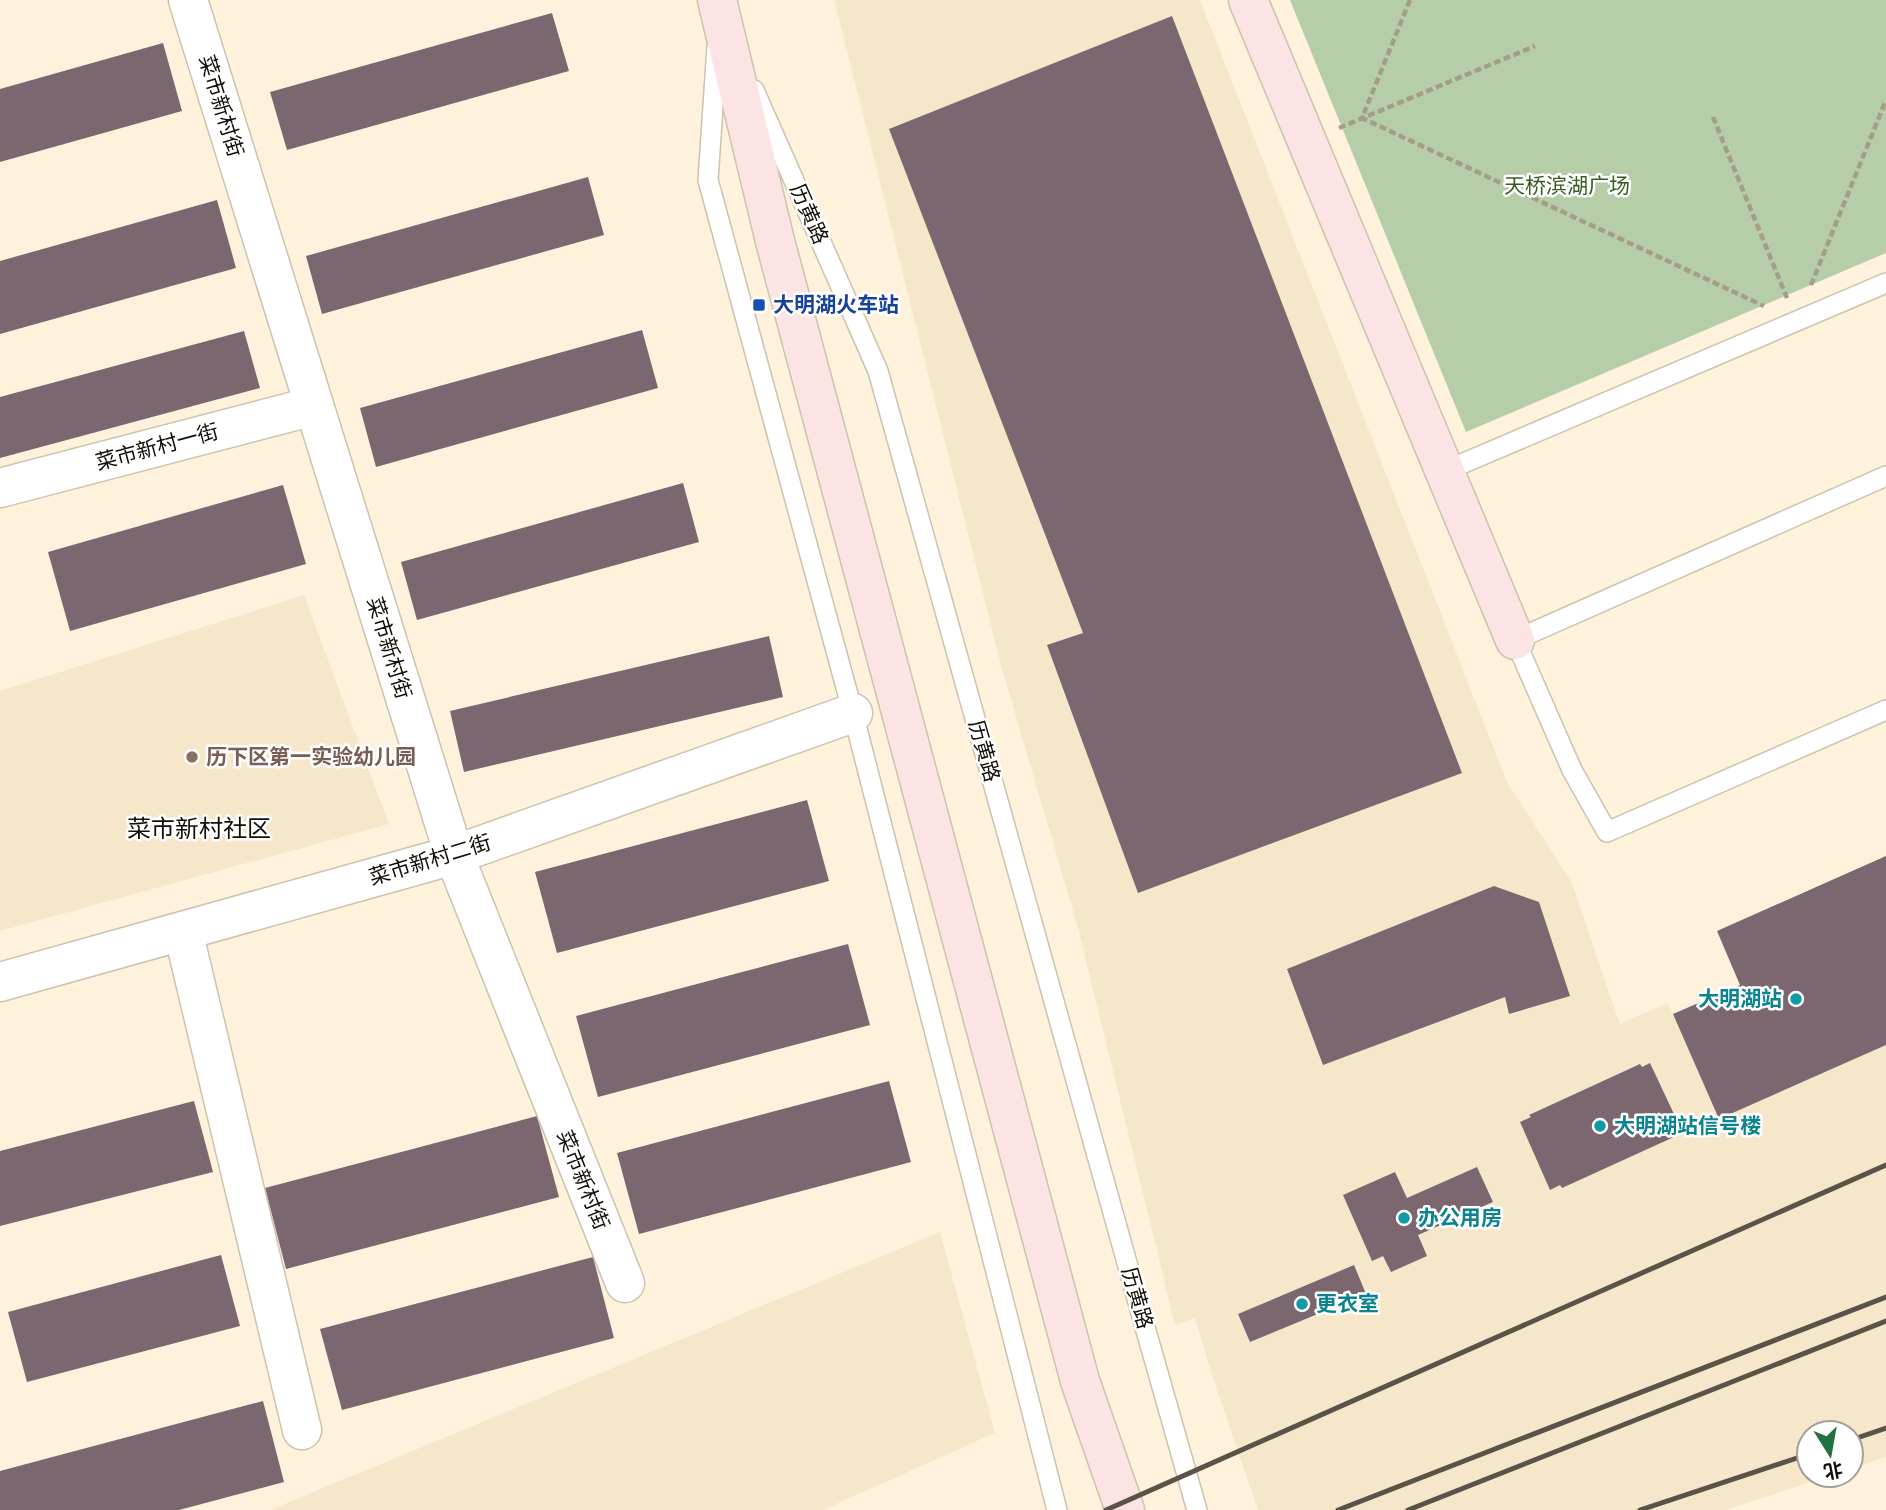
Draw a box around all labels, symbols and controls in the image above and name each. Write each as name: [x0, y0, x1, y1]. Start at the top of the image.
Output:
street label: 菜市新村街: [192, 52, 250, 160]
park label: 天桥滨湖广场: [1504, 172, 1630, 200]
street label: 历黄路: [783, 180, 835, 248]
place label: 大明湖火车站: [773, 291, 899, 319]
marker: 大明湖火车站: [751, 297, 767, 313]
street label: 菜市新村一街: [93, 417, 221, 477]
street label: 菜市新村街: [360, 594, 418, 702]
street label: 历黄路: [962, 717, 1006, 785]
place label: 历下区第一实验幼儿园: [206, 743, 416, 771]
marker: 历下区第一实验幼儿园: [184, 749, 200, 765]
district label: 菜市新村社区: [127, 813, 271, 845]
street label: 菜市新村二街: [366, 828, 494, 892]
place label: 大明湖站: [1698, 985, 1782, 1013]
marker: 大明湖站: [1788, 991, 1804, 1007]
place label: 大明湖站信号楼: [1614, 1112, 1761, 1140]
marker: 大明湖站信号楼: [1592, 1118, 1608, 1134]
street label: 菜市新村街: [550, 1126, 616, 1234]
place label: 办公用房: [1418, 1204, 1502, 1232]
marker: 办公用房: [1396, 1210, 1412, 1226]
street label: 历黄路: [1115, 1264, 1159, 1332]
place label: 更衣室: [1316, 1290, 1379, 1318]
marker: 更衣室: [1294, 1296, 1310, 1312]
north arrow: [1795, 1419, 1865, 1489]
text: 北: [1821, 1455, 1845, 1484]

